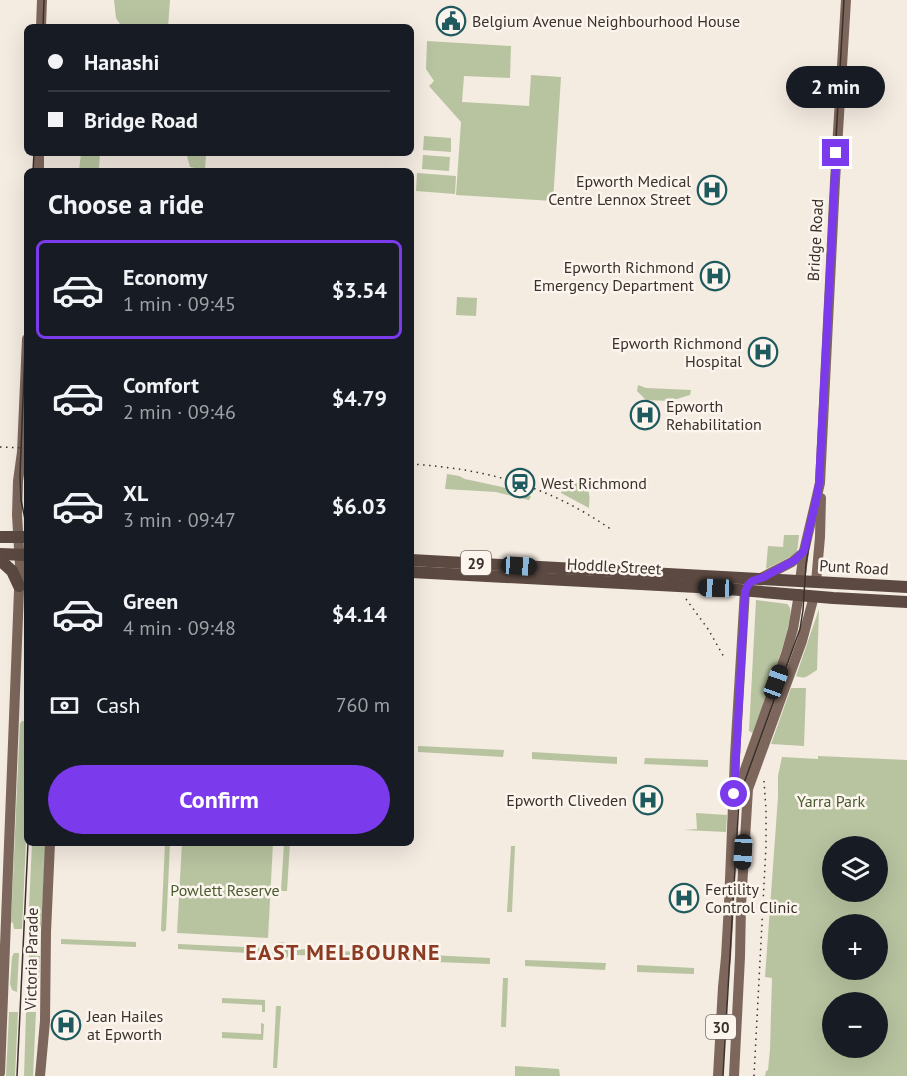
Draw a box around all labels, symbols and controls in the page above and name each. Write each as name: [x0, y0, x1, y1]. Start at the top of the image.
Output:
public building icon: Belgium Avenue Neighbourhood House: [435, 5, 467, 37]
place label: Belgium Avenue Neighbourhood House: [472, 11, 740, 31]
text: Hanashi: [84, 48, 159, 76]
callout: 2 min: [786, 66, 886, 108]
text: 2 min: [811, 74, 860, 100]
text: Bridge Road: [84, 106, 198, 134]
route end: [822, 139, 849, 166]
place label: Epworth Medical Centre Lennox Street: [548, 171, 692, 209]
hospital icon: Epworth Medical Centre Lennox Street: [696, 174, 728, 206]
text: Choose a ride: [48, 187, 204, 221]
street label: Bridge Road: [803, 198, 827, 282]
place label: Epworth Richmond Emergency Department: [533, 257, 695, 295]
hospital icon: Epworth Richmond Emergency Department: [699, 260, 731, 292]
icon: car: [51, 263, 105, 317]
text: Economy: [123, 263, 207, 291]
text: $3.54: [332, 276, 387, 304]
text: 1 min · 09:45: [123, 291, 236, 317]
place label: Epworth Richmond Hospital: [612, 333, 742, 371]
hospital icon: Epworth Richmond Hospital: [747, 336, 779, 368]
icon: car: [51, 371, 105, 425]
text: Comfort: [123, 371, 199, 399]
text: $4.79: [332, 384, 387, 412]
place label: Epworth Rehabilitation: [666, 396, 762, 434]
text: 2 min · 09:46: [123, 399, 236, 425]
hospital icon: Epworth Rehabilitation: [629, 399, 661, 431]
station icon: West Richmond: [504, 467, 536, 499]
place label: West Richmond: [541, 473, 647, 493]
icon: car: [51, 479, 105, 533]
text: XL: [123, 479, 148, 507]
text: $6.03: [332, 492, 387, 520]
text: 3 min · 09:47: [123, 507, 236, 533]
road number: 29: [461, 551, 491, 575]
street label: Hoddle Street: [566, 554, 662, 578]
street label: Punt Road: [819, 555, 889, 579]
car: [500, 556, 538, 576]
car: [698, 578, 734, 598]
icon: car: [51, 587, 105, 641]
text: Green: [123, 587, 178, 615]
text: $4.14: [332, 600, 387, 628]
text: 4 min · 09:48: [123, 615, 236, 641]
car: [761, 662, 791, 702]
icon: cash: [48, 689, 81, 722]
text: Cash: [96, 691, 140, 719]
text: 760 m: [336, 692, 390, 718]
button: Confirm: [48, 765, 390, 834]
route start: [720, 780, 747, 807]
hospital icon: Epworth Cliveden: [632, 784, 664, 816]
place label: Epworth Cliveden: [506, 790, 627, 810]
park label: Yarra Park: [797, 791, 865, 811]
car: [733, 834, 753, 870]
map controls: [822, 836, 888, 1058]
button: layers: [822, 836, 888, 902]
place label: Fertility Control Clinic: [705, 879, 798, 917]
park label: Powlett Reserve: [170, 880, 280, 900]
hospital icon: Fertility Control Clinic: [668, 882, 700, 914]
street label: Victoria Parade: [20, 907, 42, 1012]
button: +: [822, 914, 888, 980]
district label: EAST MELBOURNE: [245, 938, 441, 966]
button: −: [822, 992, 888, 1058]
place label: Jean Hailes at Epworth: [86, 1006, 164, 1044]
hospital icon: Jean Hailes at Epworth: [50, 1009, 82, 1041]
road number: 30: [706, 1015, 736, 1039]

